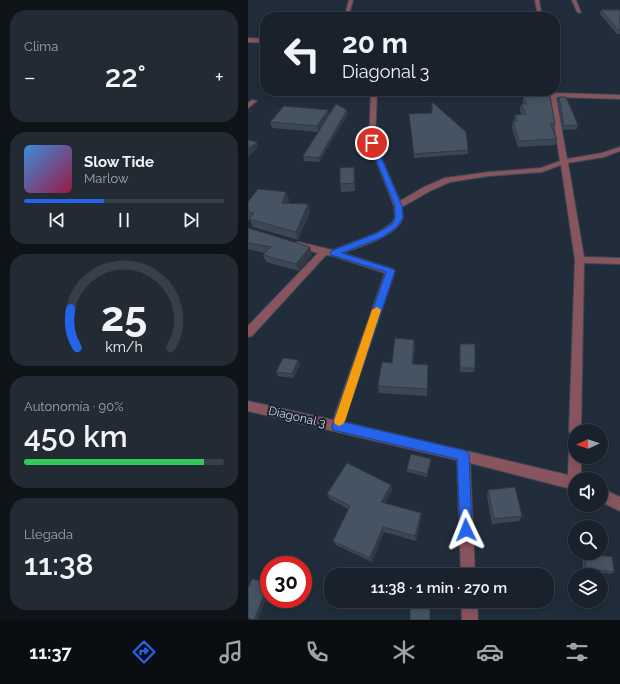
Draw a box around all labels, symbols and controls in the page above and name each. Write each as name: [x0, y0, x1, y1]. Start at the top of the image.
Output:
text: 20 m: [342, 27, 408, 60]
icon: left: [276, 28, 328, 80]
text: Clima: [24, 39, 58, 54]
text: 22°: [105, 59, 146, 94]
text: Diagonal 3: [342, 61, 429, 82]
text: −: [24, 64, 36, 90]
text: +: [215, 64, 224, 90]
pin: [355, 126, 389, 160]
icon: arrive: [361, 132, 383, 154]
text: Slow Tide: [84, 153, 154, 171]
text: Marlow: [84, 171, 129, 186]
icon: previous: [46, 209, 68, 231]
icon: pause: [113, 209, 135, 231]
icon: next: [180, 209, 202, 231]
text: 25: [101, 292, 147, 341]
text: km/h: [105, 339, 143, 355]
text: Autonomía · 90%: [24, 399, 123, 414]
street label: Diagonal 3: [267, 404, 327, 430]
text: 450 km: [24, 419, 128, 454]
north arrow: [568, 424, 608, 464]
map controls: [568, 424, 608, 608]
button: sound: [568, 472, 608, 512]
position arrow: [445, 509, 487, 551]
button: search: [568, 520, 608, 560]
text: Llegada: [24, 527, 73, 542]
text: 11:38: [24, 547, 93, 582]
speed limit sign: 30: [260, 556, 312, 608]
button: layers: [568, 568, 608, 608]
text: 11:38 · 1 min · 270 m: [371, 579, 507, 597]
icon: directions: [130, 638, 158, 666]
icon: music: [217, 638, 245, 666]
icon: phone: [303, 638, 331, 666]
icon: climate: [390, 638, 418, 666]
icon: car: [476, 638, 504, 666]
icon: filters: [563, 638, 591, 666]
text: 11:37: [29, 642, 72, 663]

